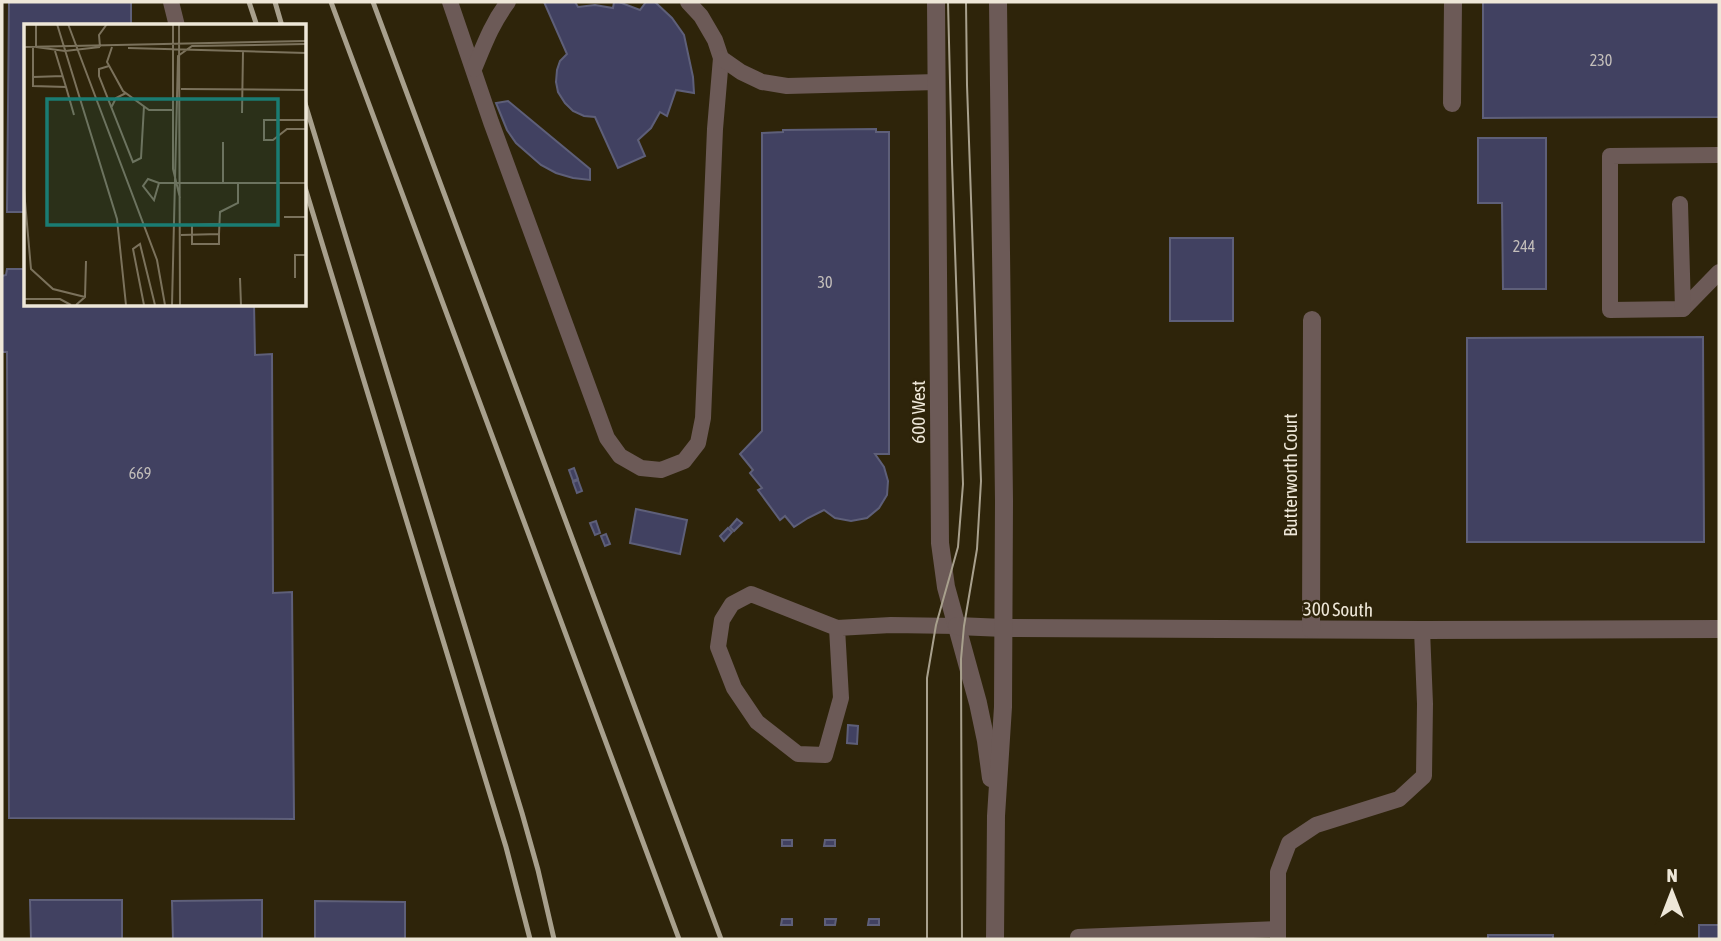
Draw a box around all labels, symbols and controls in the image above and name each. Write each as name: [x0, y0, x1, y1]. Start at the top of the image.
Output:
inset map: [24, 24, 306, 306]
house number: 230: [1590, 51, 1612, 69]
house number: 244: [1513, 237, 1535, 255]
house number: 30: [817, 273, 833, 291]
street label: 600 West: [907, 380, 929, 444]
street label: Butterworth Court: [1279, 413, 1301, 537]
house number: 669: [129, 464, 151, 482]
street label: 300 South: [1303, 597, 1373, 621]
north arrow: [1637, 857, 1707, 927]
text: N: [1666, 864, 1678, 886]

